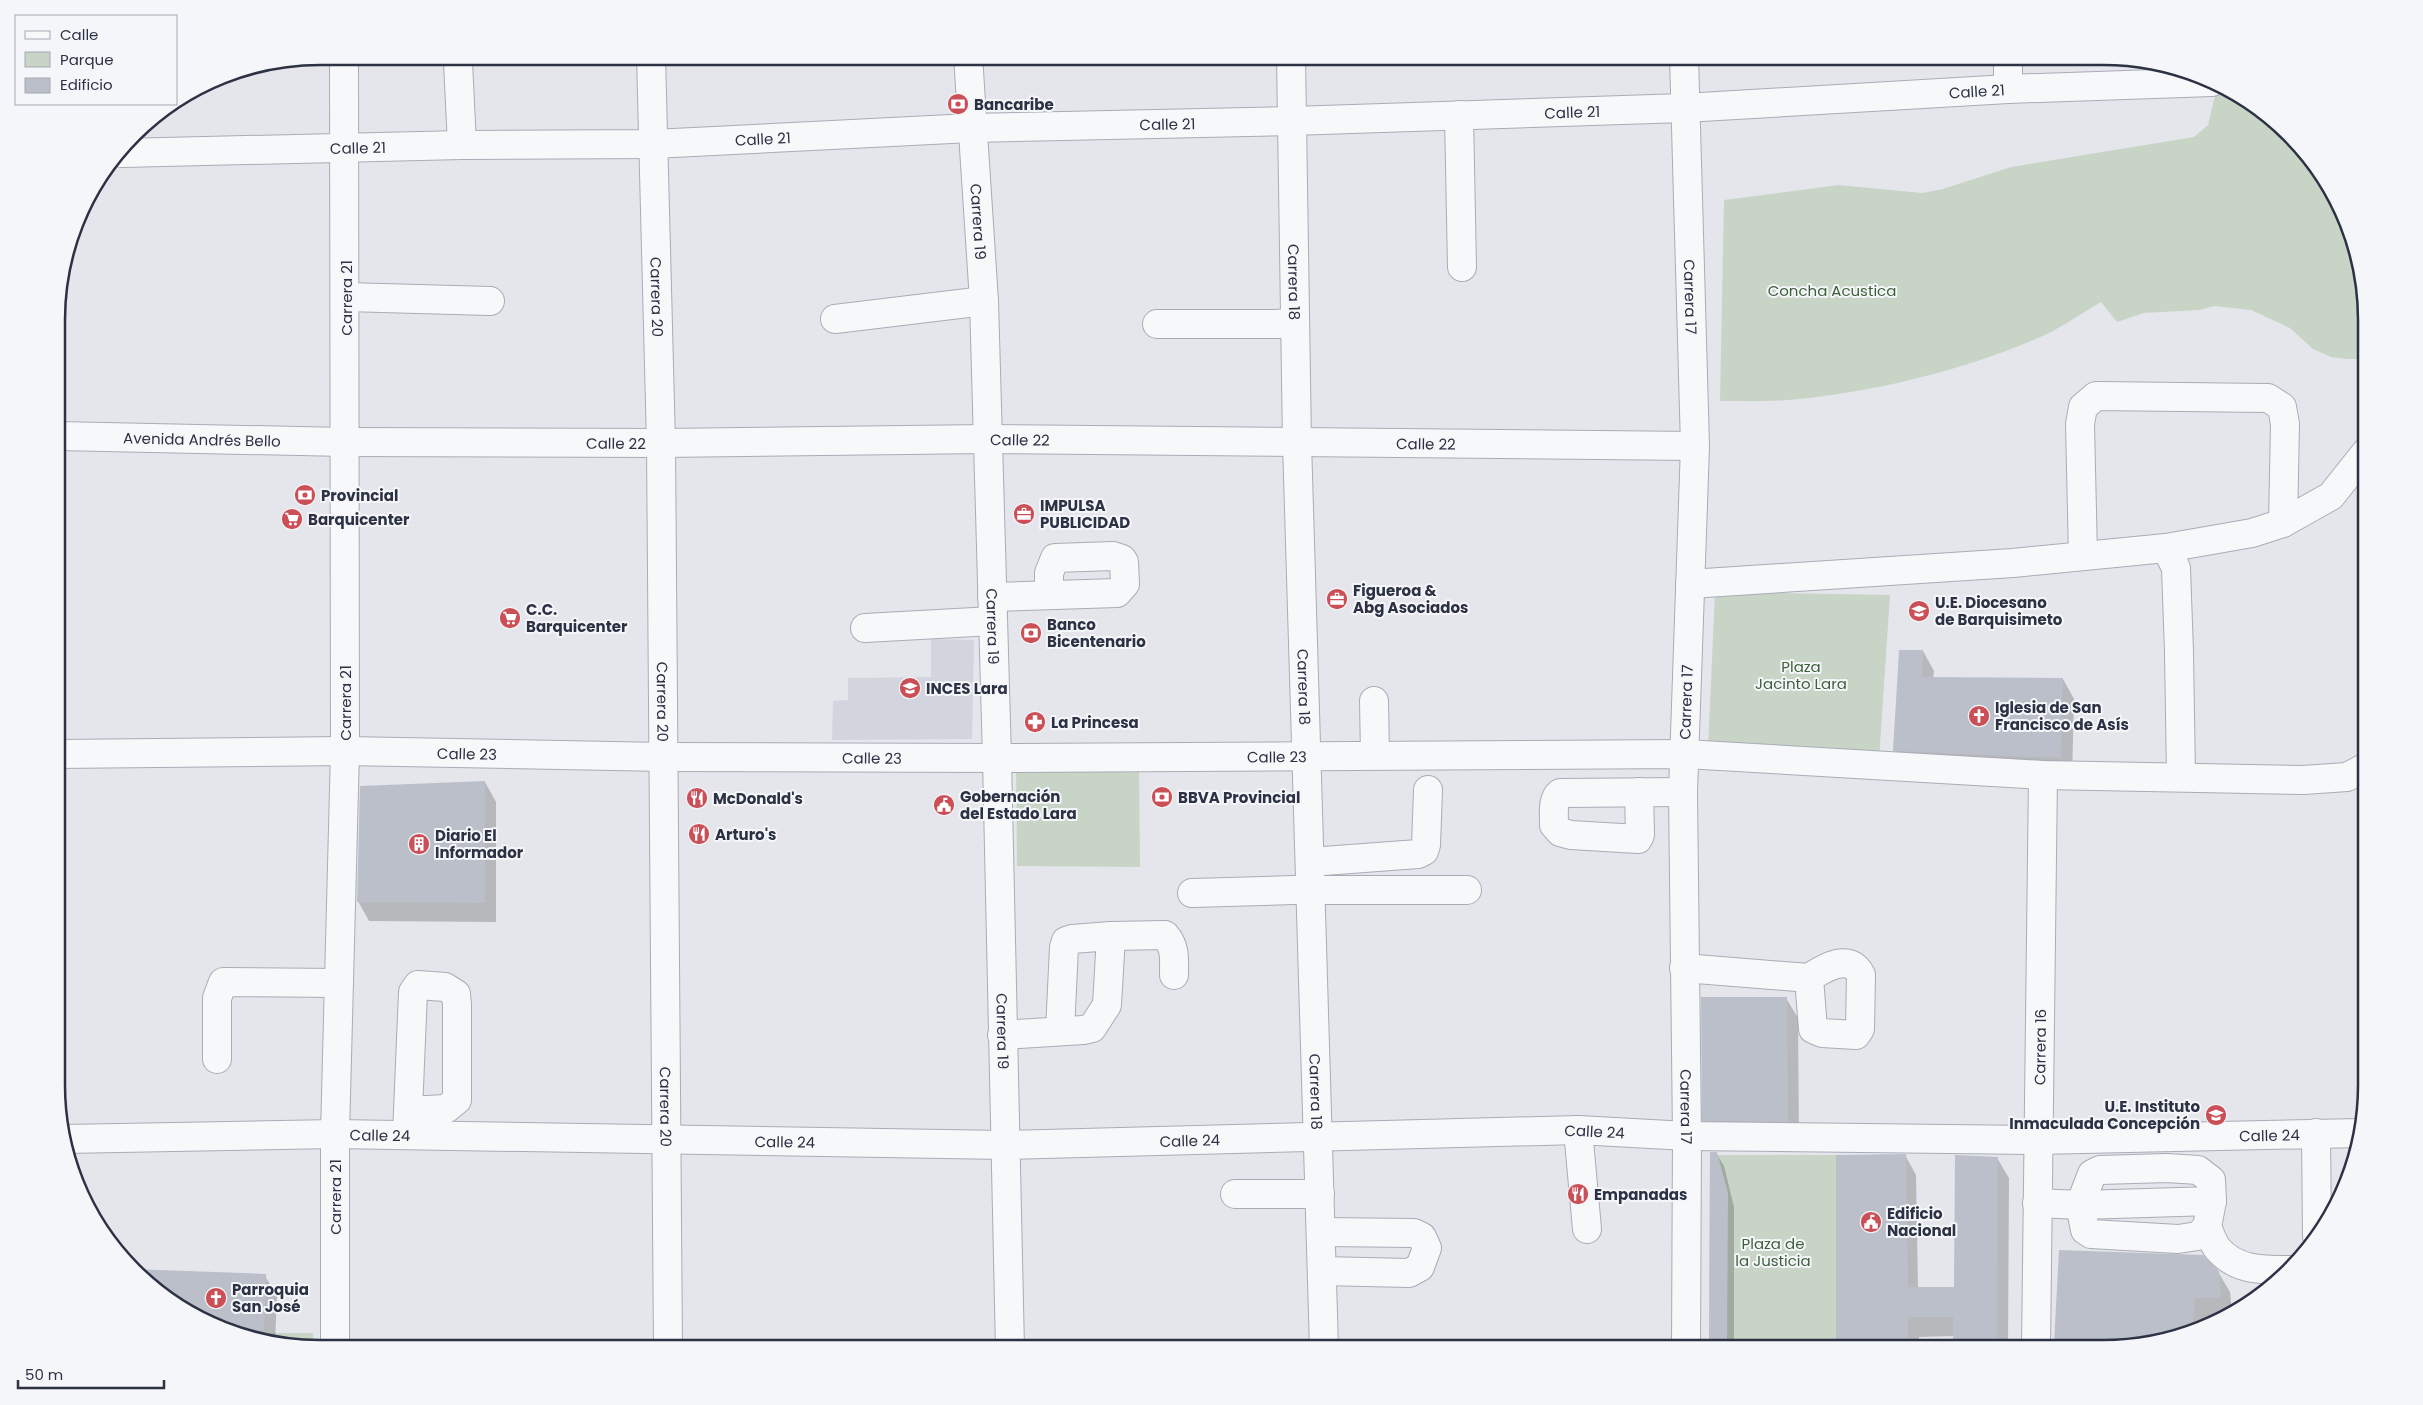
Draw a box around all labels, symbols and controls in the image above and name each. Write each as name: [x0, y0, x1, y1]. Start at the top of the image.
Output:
legend: [15, 15, 178, 105]
text: Calle: [60, 24, 98, 45]
text: Parque: [60, 49, 113, 70]
text: Edificio: [60, 74, 113, 95]
street label: Calle 21: [1948, 79, 2005, 103]
bank icon: Bancaribe: [946, 92, 970, 116]
place label: Bancaribe: [974, 94, 1054, 115]
street label: Calle 21: [1544, 100, 1601, 123]
street label: Calle 21: [1139, 113, 1196, 135]
street label: Calle 21: [734, 127, 791, 150]
street label: Calle 21: [330, 136, 386, 159]
street label: Carrera 19: [966, 183, 992, 260]
street label: Carrera 18: [1283, 244, 1306, 320]
street label: Carrera 20: [646, 257, 669, 337]
street label: Carrera 17: [1679, 259, 1702, 335]
street label: Carrera 21: [336, 260, 357, 336]
park label: Concha Acustica: [1768, 280, 1896, 301]
street label: Avenida Andrés Bello: [123, 427, 281, 451]
street label: Calle 22: [990, 429, 1050, 450]
street label: Calle 22: [586, 432, 646, 453]
street label: Calle 22: [1396, 433, 1456, 454]
bank icon: Provincial: [293, 483, 317, 507]
place label: Provincial: [321, 485, 398, 506]
place label: IMPULSA PUBLICIDAD: [1040, 495, 1130, 533]
office icon: IMPULSA PUBLICIDAD: [1012, 502, 1036, 526]
supermarket icon: Barquicenter: [280, 507, 304, 531]
place label: Barquicenter: [308, 509, 410, 530]
place label: Figueroa & Abg Asociados: [1353, 580, 1468, 618]
office icon: Figueroa & Abg Asociados: [1325, 587, 1349, 611]
street label: Carrera 19: [982, 588, 1005, 665]
place label: U.E. Diocesano de Barquisimeto: [1935, 592, 2063, 630]
place label: C.C. Barquicenter: [526, 599, 628, 637]
school or university icon: U.E. Diocesano de Barquisimeto: [1907, 599, 1931, 623]
supermarket icon: C.C. Barquicenter: [498, 606, 522, 630]
place label: Banco Bicentenario: [1047, 614, 1146, 652]
bank icon: Banco Bicentenario: [1019, 621, 1043, 645]
street label: Carrera 18: [1293, 648, 1316, 725]
park label: Plaza Jacinto Lara: [1755, 656, 1847, 694]
street label: Carrera 20: [652, 662, 674, 742]
street label: Carrera 17: [1674, 664, 1698, 740]
street label: Carrera 21: [335, 665, 356, 741]
school or university icon: INCES Lara: [898, 676, 922, 700]
place label: INCES Lara: [926, 678, 1008, 699]
place label: Iglesia de San Francisco de Asís: [1995, 697, 2129, 735]
church icon: Iglesia de San Francisco de Asís: [1967, 704, 1991, 728]
pharmacy icon: La Princesa: [1023, 710, 1047, 734]
place label: La Princesa: [1051, 712, 1139, 733]
street label: Calle 23: [437, 742, 497, 764]
street label: Calle 23: [1247, 746, 1307, 767]
street label: Calle 23: [842, 747, 902, 768]
bank icon: BBVA Provincial: [1150, 785, 1174, 809]
restaurant icon: McDonald's: [685, 786, 709, 810]
place label: Gobernación del Estado Lara: [960, 786, 1077, 824]
place label: BBVA Provincial: [1178, 787, 1300, 808]
place label: McDonald's: [713, 788, 803, 809]
public building icon: Gobernación del Estado Lara: [932, 793, 956, 817]
restaurant icon: Arturo's: [687, 822, 711, 846]
place label: Arturo's: [715, 824, 776, 845]
place label: Diario El Informador: [435, 825, 524, 863]
building icon: Diario El Informador: [407, 832, 431, 856]
street label: Carrera 19: [992, 993, 1014, 1070]
street label: Carrera 16: [2029, 1009, 2051, 1085]
street label: Carrera 18: [1305, 1053, 1328, 1130]
street label: Carrera 20: [655, 1067, 677, 1147]
street label: Carrera 17: [1676, 1069, 1698, 1144]
place label: U.E. Instituto Inmaculada Concepción: [2009, 1096, 2200, 1134]
school or university icon: U.E. Instituto Inmaculada Concepción: [2204, 1103, 2228, 1127]
street label: Calle 24: [1564, 1119, 1625, 1143]
street label: Calle 24: [350, 1124, 410, 1146]
street label: Calle 24: [2239, 1124, 2300, 1146]
street label: Calle 24: [1159, 1129, 1220, 1151]
street label: Calle 24: [754, 1130, 815, 1152]
street label: Carrera 21: [325, 1159, 346, 1235]
restaurant icon: Empanadas: [1566, 1182, 1590, 1206]
place label: Empanadas: [1594, 1184, 1687, 1205]
place label: Edificio Nacional: [1887, 1203, 1956, 1241]
public building icon: Edificio Nacional: [1859, 1210, 1883, 1234]
park label: Plaza de la Justicia: [1735, 1233, 1811, 1271]
place label: Parroquia San José: [232, 1279, 309, 1317]
church icon: Parroquia San José: [204, 1286, 228, 1310]
scale bar: [18, 1358, 164, 1390]
text: 50 m: [25, 1364, 63, 1385]

